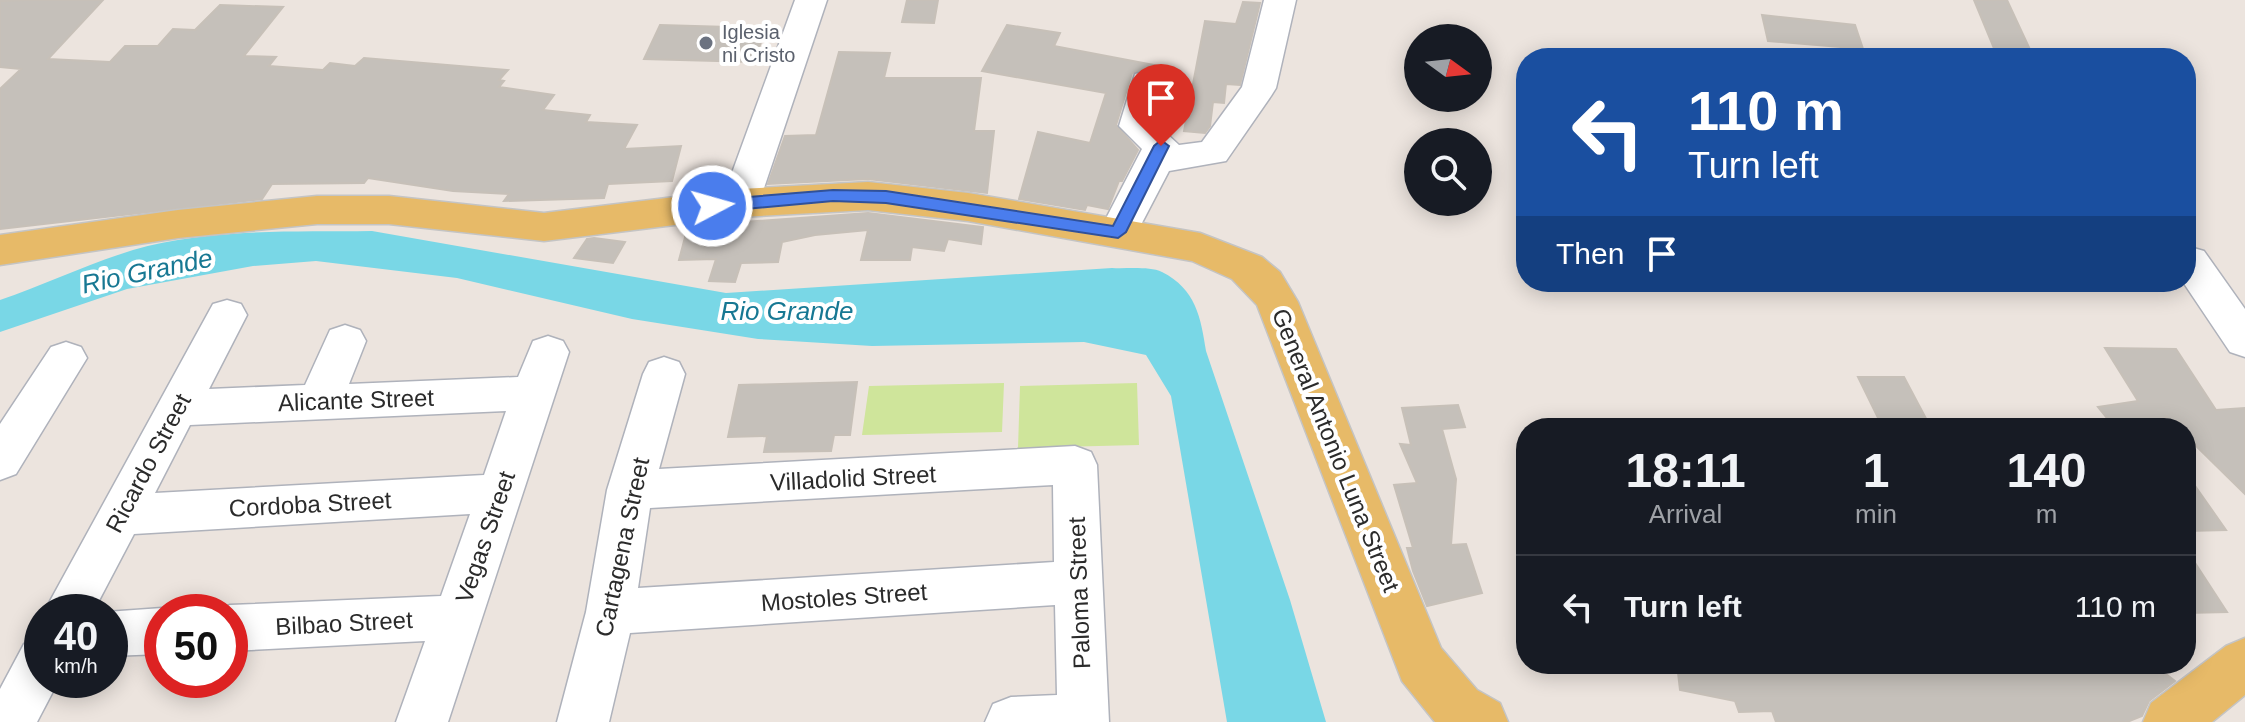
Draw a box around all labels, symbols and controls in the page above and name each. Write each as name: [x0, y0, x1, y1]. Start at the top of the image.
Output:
place label: Iglesia ni Cristo: [722, 21, 795, 66]
north arrow: [1404, 24, 1492, 112]
map controls: [1404, 24, 1492, 216]
marker: Iglesia ni Cristo: [697, 34, 715, 52]
pin: [1127, 64, 1195, 146]
icon: arrive: [1139, 76, 1183, 120]
text: 110 m: [1688, 79, 1844, 142]
icon: left: [1556, 80, 1660, 184]
button: search: [1404, 128, 1492, 216]
text: Turn left: [1688, 145, 1819, 186]
position arrow: [670, 164, 754, 248]
icon: arrive: [1640, 232, 1684, 276]
text: Then: [1556, 237, 1624, 270]
water label: Rio Grande: [79, 243, 215, 299]
water label: Rio Grande: [721, 296, 853, 326]
street label: General Antonio Luna Street: [1267, 305, 1405, 596]
street label: Alicante Street: [278, 384, 435, 416]
street label: Ricardo Street: [100, 389, 196, 537]
text: 18:11: [1625, 444, 1746, 497]
text: 1: [1863, 444, 1889, 497]
text: 140: [2006, 444, 2087, 497]
street label: Cartagena Street: [590, 454, 654, 639]
street label: Villadolid Street: [769, 460, 937, 496]
street label: Vegas Street: [450, 467, 520, 606]
street label: Cordoba Street: [228, 486, 392, 522]
text: Arrival: [1649, 499, 1722, 529]
text: min: [1855, 499, 1897, 529]
text: m: [2036, 499, 2057, 529]
street label: Paloma Street: [1063, 516, 1095, 669]
street label: Mostoles Street: [760, 578, 928, 616]
icon: left: [1556, 585, 1600, 629]
text: Turn left: [1624, 590, 1742, 623]
text: 110 m: [2075, 590, 2156, 623]
speed limit sign: 50: [144, 594, 248, 698]
street label: Bilbao Street: [275, 606, 414, 640]
text: 40: [54, 614, 98, 658]
text: km/h: [54, 655, 98, 677]

